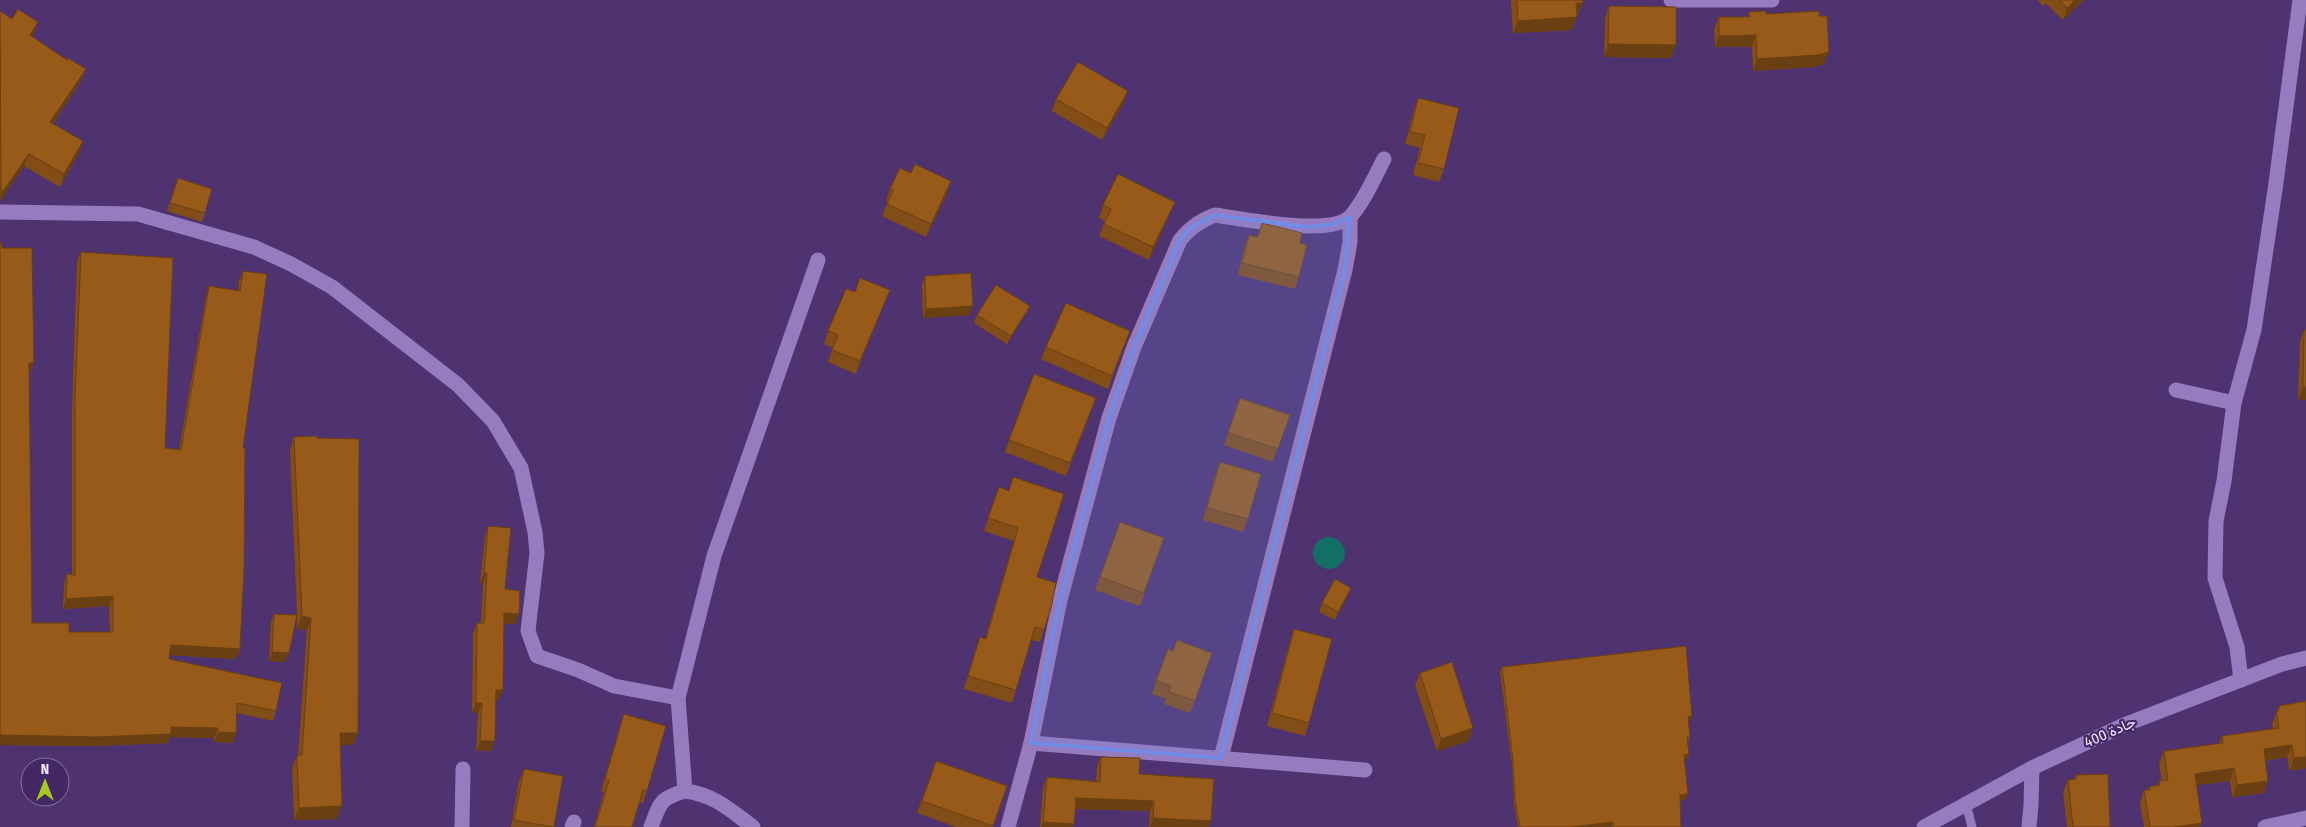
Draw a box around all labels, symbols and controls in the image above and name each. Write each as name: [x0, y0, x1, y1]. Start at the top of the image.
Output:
street label: جادة 400: [2081, 713, 2139, 751]
north arrow: [20, 757, 70, 807]
text: N: [41, 761, 49, 778]

